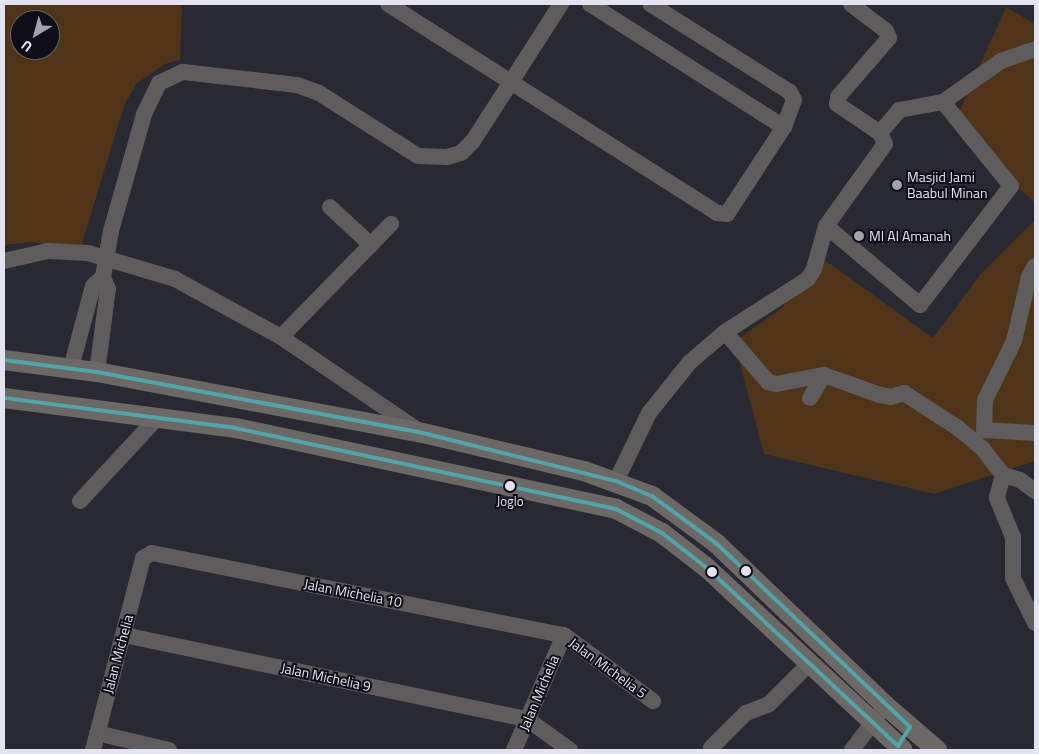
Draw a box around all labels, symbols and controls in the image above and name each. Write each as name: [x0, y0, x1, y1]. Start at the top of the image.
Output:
north arrow: [10, 10, 60, 60]
text: U: [16, 35, 36, 58]
place label: Masjid Jami Baabul Minan: [907, 169, 988, 202]
marker: Masjid Jami Baabul Minan: [891, 179, 903, 191]
place label: MI Al Amanah: [869, 228, 951, 244]
marker: MI Al Amanah: [853, 230, 865, 242]
marker: Joglo: [505, 481, 515, 491]
place label: Joglo: [496, 493, 524, 509]
unlabelled marker: [741, 566, 751, 576]
unlabelled marker: [707, 567, 717, 577]
street label: Jalan Michelia 10: [303, 575, 403, 611]
street label: Jalan Michelia: [99, 613, 137, 695]
street label: Jalan Michelia 5: [566, 634, 650, 702]
street label: Jalan Michelia: [515, 653, 563, 733]
street label: Jalan Michelia 9: [279, 659, 373, 695]

